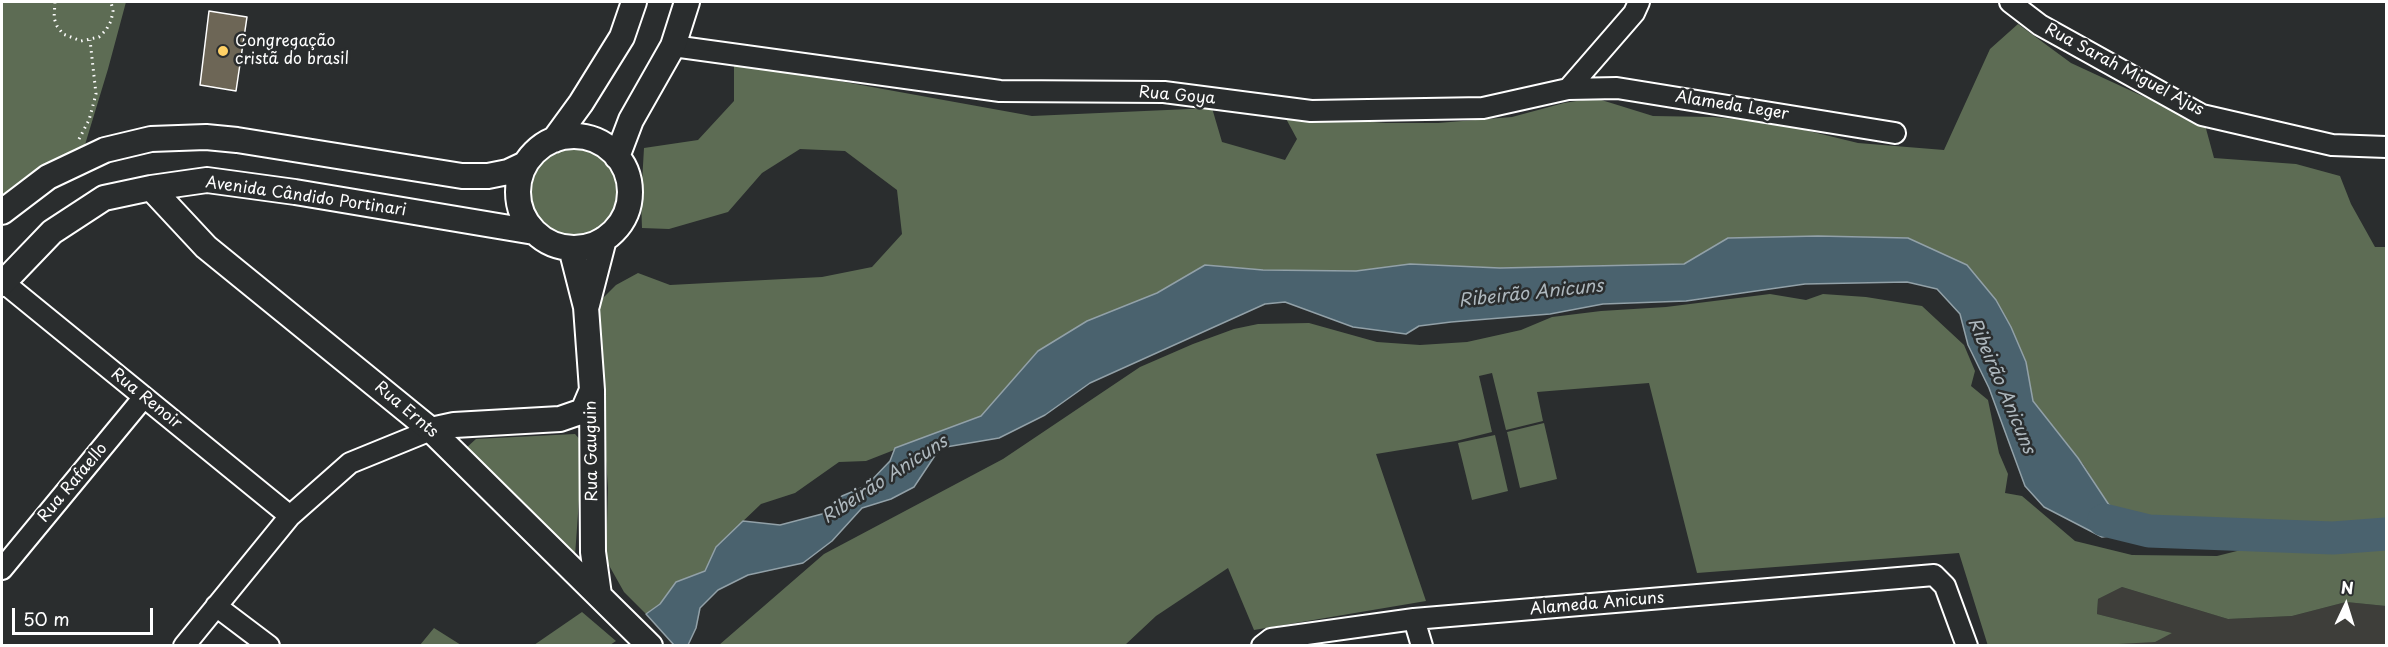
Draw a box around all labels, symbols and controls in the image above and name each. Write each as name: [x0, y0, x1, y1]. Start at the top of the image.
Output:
street label: Rua Sarah Miguel Ajus: [2041, 20, 2207, 120]
place label: Congregação cristã do brasil: [235, 32, 349, 70]
marker: Congregação cristã do brasil: [216, 44, 230, 58]
street label: Rua Goya: [1138, 83, 1216, 109]
street label: Alameda Leger: [1674, 88, 1790, 124]
street label: Avenida Cândido Portinari: [204, 173, 408, 221]
water label: Ribeirão Anicuns: [1458, 276, 1604, 312]
water label: Ribeirão Anicuns: [1963, 315, 2039, 457]
street label: Rua Renoir: [107, 365, 185, 433]
street label: Rua Ernts: [370, 378, 442, 442]
street label: Rua Gauguin: [582, 400, 602, 502]
water label: Ribeirão Anicuns: [818, 431, 952, 529]
street label: Rua Rafaello: [34, 439, 112, 527]
north arrow: [2316, 575, 2376, 635]
text: N: [2340, 575, 2354, 599]
street label: Alameda Anicuns: [1529, 589, 1665, 619]
scale bar: [15, 596, 156, 634]
text: 50 m: [23, 605, 70, 632]

